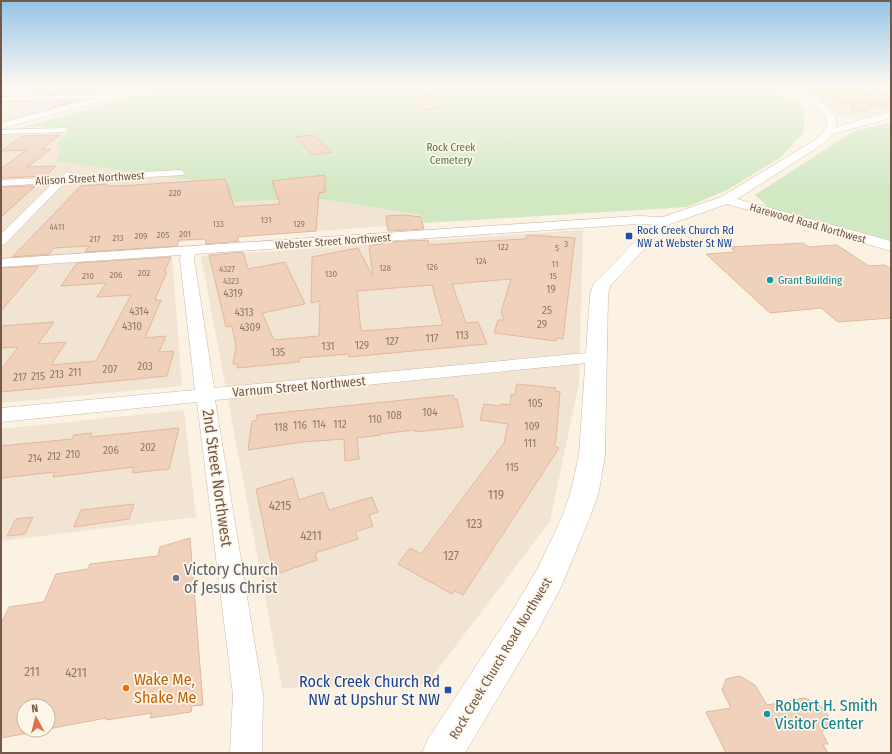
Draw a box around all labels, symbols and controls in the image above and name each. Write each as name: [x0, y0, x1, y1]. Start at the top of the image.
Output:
park label: Rock Creek Cemetery: [427, 141, 476, 167]
street label: Allison Street Northwest: [35, 169, 145, 188]
house number: 220: [169, 188, 182, 198]
street label: Harewood Road Northwest: [748, 201, 868, 246]
house number: 131: [261, 215, 271, 225]
house number: 133: [212, 219, 224, 229]
house number: 129: [293, 219, 305, 229]
house number: 4411: [49, 222, 65, 232]
place label: Rock Creek Church Rd NW at Webster St NW: [637, 224, 734, 250]
house number: 201: [179, 229, 191, 239]
house number: 205: [157, 230, 169, 240]
house number: 209: [135, 231, 147, 241]
street label: Webster Street Northwest: [275, 231, 392, 252]
marker: Rock Creek Church Rd NW at Webster St NW: [624, 231, 634, 241]
house number: 213: [112, 233, 124, 243]
house number: 217: [90, 234, 101, 244]
house number: 3: [564, 239, 568, 249]
house number: 122: [497, 242, 509, 252]
house number: 5: [555, 243, 559, 253]
house number: 124: [475, 256, 487, 266]
house number: 11: [552, 259, 558, 269]
house number: 126: [426, 262, 439, 272]
house number: 128: [379, 263, 391, 273]
house number: 4327: [219, 264, 235, 274]
house number: 202: [138, 268, 150, 278]
house number: 130: [325, 269, 337, 279]
house number: 206: [109, 270, 123, 280]
house number: 210: [82, 271, 94, 281]
house number: 15: [549, 271, 557, 281]
place label: Grant Building: [778, 274, 843, 287]
marker: Grant Building: [765, 275, 775, 285]
house number: 4323: [223, 276, 239, 286]
house number: 19: [546, 283, 556, 296]
house number: 4319: [223, 287, 243, 300]
house number: 25: [542, 304, 552, 317]
house number: 4314: [129, 305, 149, 318]
house number: 4313: [234, 306, 254, 319]
house number: 29: [537, 318, 547, 331]
house number: 4310: [122, 320, 142, 333]
house number: 4309: [239, 321, 261, 334]
house number: 113: [455, 329, 469, 342]
house number: 117: [426, 332, 439, 345]
house number: 127: [385, 335, 399, 348]
house number: 129: [355, 339, 369, 352]
house number: 131: [321, 340, 335, 353]
house number: 135: [271, 346, 285, 359]
house number: 203: [137, 360, 153, 373]
house number: 207: [103, 363, 118, 376]
house number: 211: [68, 366, 82, 379]
house number: 213: [50, 368, 64, 381]
house number: 215: [31, 370, 45, 383]
house number: 217: [13, 371, 27, 384]
street label: Varnum Street Northwest: [232, 373, 367, 400]
house number: 105: [527, 397, 543, 410]
house number: 104: [422, 406, 438, 419]
street label: 2nd Street Northwest: [198, 408, 237, 549]
house number: 108: [386, 409, 402, 422]
house number: 110: [368, 413, 382, 426]
house number: 114: [312, 418, 327, 431]
house number: 112: [333, 418, 347, 431]
house number: 116: [293, 419, 307, 432]
house number: 109: [524, 420, 540, 433]
house number: 118: [274, 421, 288, 434]
house number: 111: [524, 437, 536, 450]
house number: 202: [140, 441, 156, 454]
house number: 206: [103, 444, 120, 457]
house number: 210: [66, 448, 81, 461]
house number: 212: [47, 450, 61, 463]
house number: 214: [28, 452, 43, 465]
house number: 115: [505, 461, 519, 474]
house number: 119: [488, 487, 504, 502]
house number: 4215: [269, 498, 291, 513]
house number: 123: [466, 516, 482, 531]
house number: 4211: [300, 528, 322, 543]
house number: 127: [443, 548, 459, 563]
place label: Victory Church of Jesus Christ: [184, 560, 278, 597]
marker: Victory Church of Jesus Christ: [171, 573, 181, 583]
street label: Rock Creek Church Road Northwest: [446, 574, 555, 742]
house number: 211: [24, 664, 40, 679]
house number: 4211: [65, 665, 87, 680]
place label: Wake Me, Shake Me: [134, 670, 197, 707]
place label: Rock Creek Church Rd NW at Upshur St NW: [299, 672, 440, 709]
marker: Wake Me, Shake Me: [121, 683, 131, 693]
marker: Rock Creek Church Rd NW at Upshur St NW: [443, 685, 453, 695]
place label: Robert H. Smith Visitor Center: [775, 696, 878, 733]
north arrow: [16, 698, 56, 738]
text: N: [31, 702, 39, 715]
marker: Robert H. Smith Visitor Center: [762, 709, 772, 719]

